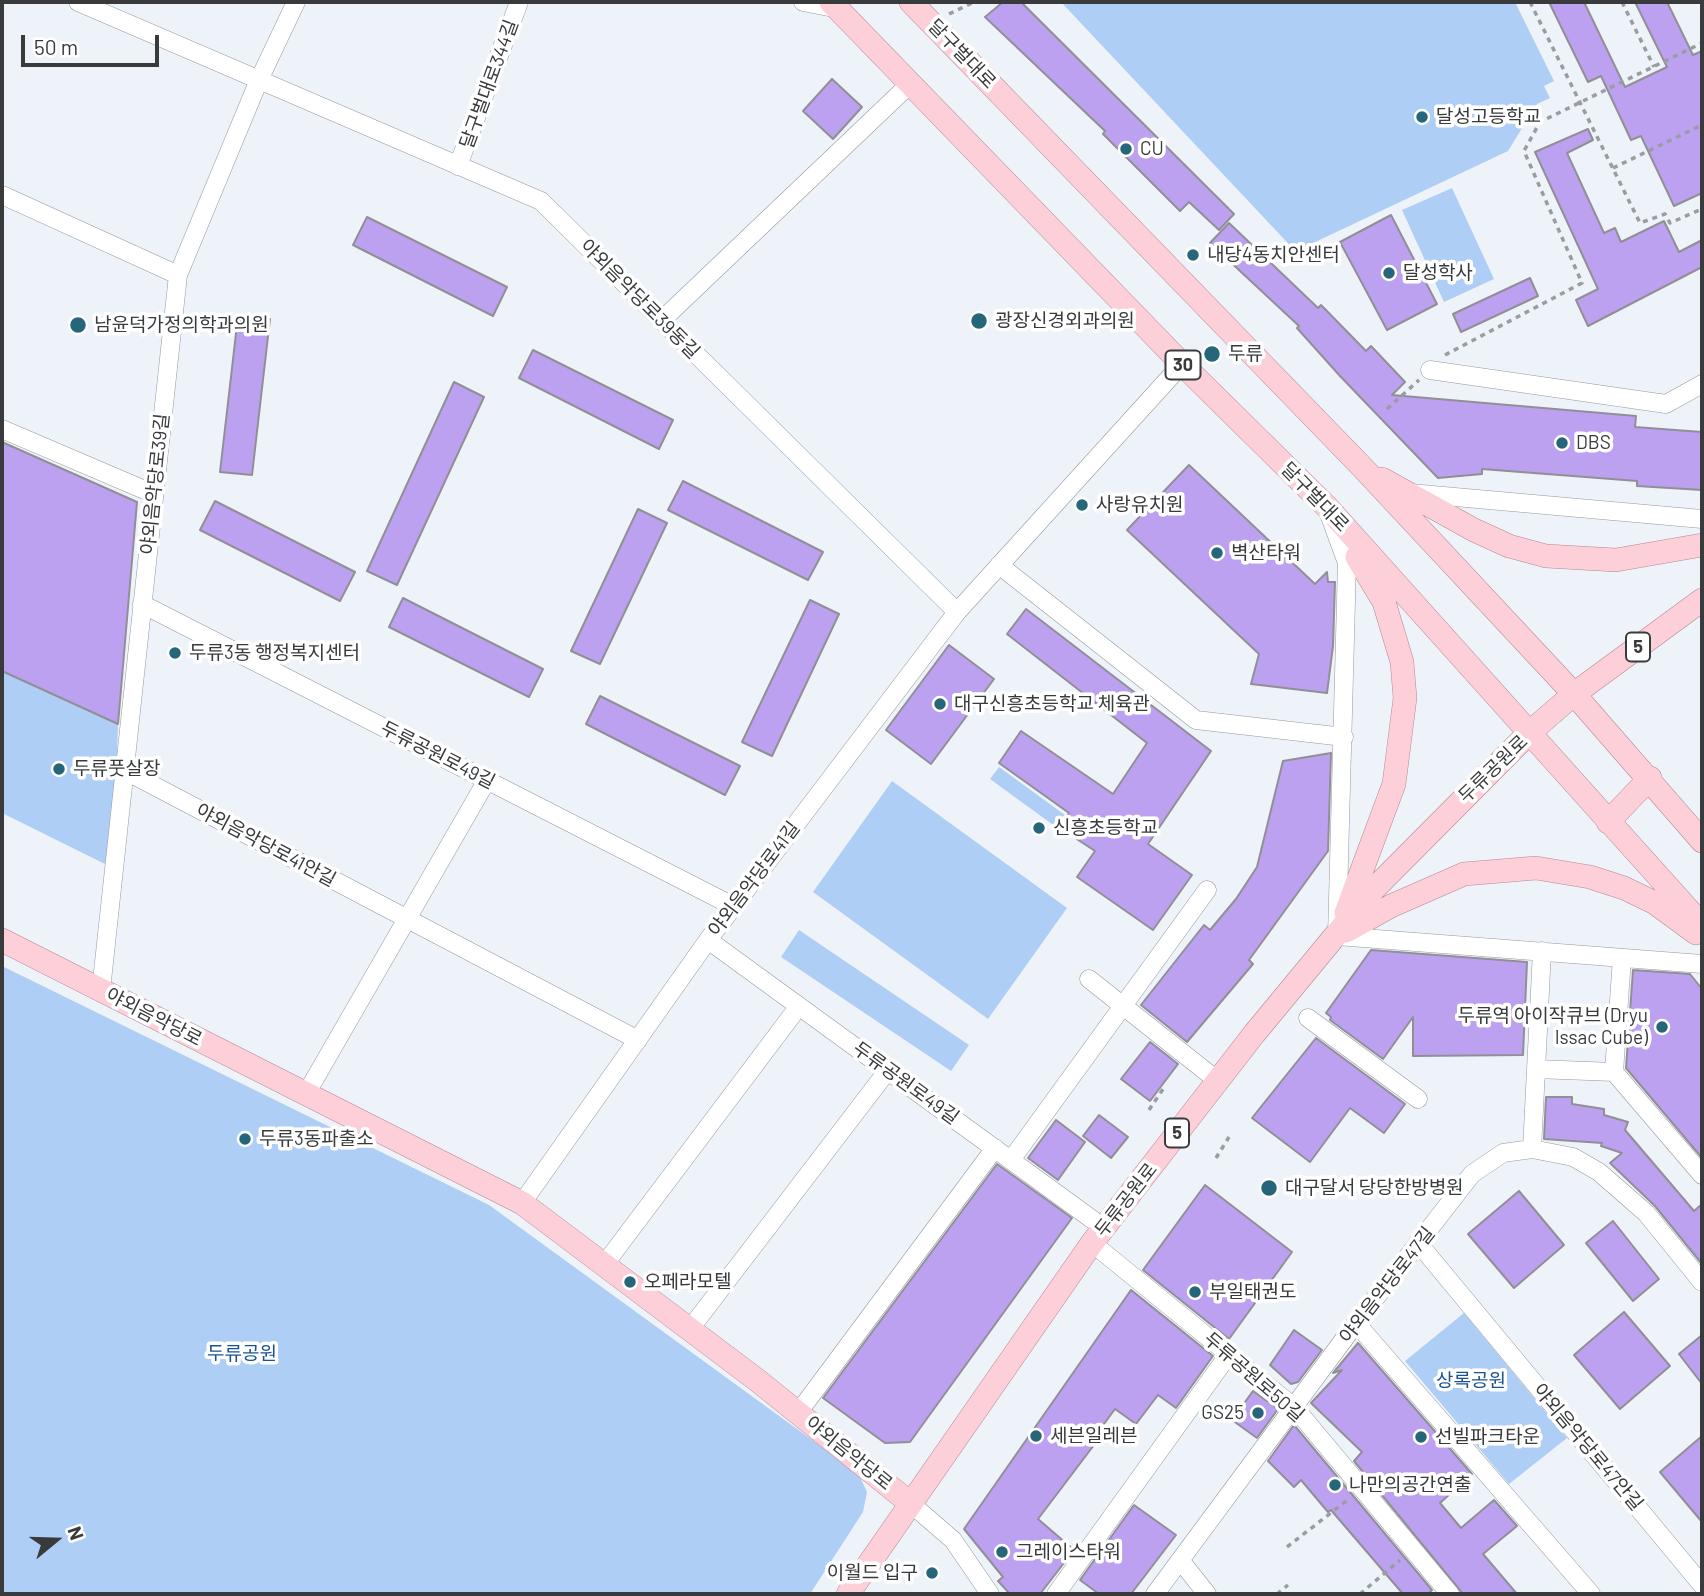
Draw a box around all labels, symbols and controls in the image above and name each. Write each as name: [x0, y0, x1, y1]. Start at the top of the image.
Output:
street label: 달구벌대로: [923, 15, 1001, 93]
street label: 달구벌대로344길: [455, 16, 523, 152]
scale bar: [24, 21, 163, 65]
text: 50 m: [34, 34, 78, 59]
place label: 달성고등학교: [1436, 106, 1541, 128]
marker: 달성고등학교: [1414, 109, 1430, 125]
place label: CU: [1140, 138, 1164, 160]
marker: CU: [1118, 141, 1134, 157]
street label: 야외음악당로39동길: [576, 235, 704, 363]
place label: 내당4동치안센터: [1207, 244, 1340, 266]
marker: 내당4동치안센터: [1185, 247, 1201, 263]
place label: 달성학사: [1403, 262, 1473, 284]
marker: 달성학사: [1381, 265, 1397, 281]
place label: 광장신경외과의원: [995, 310, 1135, 332]
marker: 광장신경외과의원: [969, 311, 989, 331]
place label: 남윤덕가정의학과의원: [94, 314, 269, 336]
marker: 남윤덕가정의학과의원: [68, 315, 88, 335]
place label: 두류: [1228, 343, 1263, 365]
marker: 두류: [1202, 344, 1222, 364]
road number: 30: [1166, 351, 1200, 380]
street label: 야외음악당로39길: [136, 412, 174, 556]
place label: DBS: [1576, 432, 1611, 454]
marker: DBS: [1554, 435, 1570, 451]
street label: 달구벌대로: [1276, 458, 1354, 536]
place label: 사랑유치원: [1096, 494, 1183, 516]
marker: 사랑유치원: [1074, 497, 1090, 513]
place label: 벽산타워: [1231, 542, 1301, 564]
marker: 벽산타워: [1209, 545, 1225, 561]
road number: 5: [1626, 632, 1650, 662]
place label: 두류3동 행정복지센터: [189, 642, 360, 664]
marker: 두류3동 행정복지센터: [167, 645, 183, 661]
place label: 대구신흥초등학교 체육관: [954, 693, 1150, 715]
marker: 대구신흥초등학교 체육관: [932, 696, 948, 712]
street label: 두류공원로49길: [377, 716, 499, 794]
street label: 두류공원로: [1454, 730, 1532, 808]
place label: 두류풋살장: [73, 758, 160, 780]
marker: 두류풋살장: [51, 761, 67, 777]
street label: 야외음악당로41안길: [192, 799, 340, 891]
street label: 야외음악당로41길: [703, 817, 805, 941]
place label: 신흥초등학교: [1053, 817, 1158, 839]
marker: 신흥초등학교: [1031, 820, 1047, 836]
street label: 야외음악당로: [102, 983, 206, 1051]
place label: 두류역 아이작큐브 (Dryu Issac Cube): [1457, 1005, 1648, 1049]
marker: 두류역 아이작큐브 (Dryu Issac Cube): [1654, 1019, 1670, 1035]
street label: 두류공원로49길: [849, 1037, 963, 1129]
road number: 5: [1165, 1118, 1189, 1148]
place label: 두류3동파출소: [259, 1128, 374, 1150]
marker: 두류3동파출소: [237, 1131, 253, 1147]
street label: 두류공원로: [1090, 1159, 1162, 1241]
place label: 대구달서 당당한방병원: [1285, 1177, 1464, 1199]
marker: 대구달서 당당한방병원: [1259, 1178, 1279, 1198]
street label: 야외음악당로47길: [1335, 1222, 1439, 1348]
place label: 오페라모텔: [644, 1271, 731, 1293]
marker: 오페라모텔: [622, 1274, 638, 1290]
place label: 부일태권도: [1209, 1281, 1296, 1303]
marker: 부일태권도: [1187, 1284, 1203, 1300]
street label: 두류공원로50길: [1199, 1327, 1309, 1427]
park label: 두류공원: [207, 1343, 277, 1365]
park label: 상록공원: [1436, 1370, 1506, 1392]
street label: 야외음악당로47안길: [1528, 1379, 1648, 1515]
place label: GS25: [1201, 1402, 1244, 1424]
marker: GS25: [1250, 1405, 1266, 1421]
street label: 야외음악당로: [801, 1411, 897, 1495]
place label: 세븐일레븐: [1050, 1425, 1137, 1447]
place label: 선빌파크타운: [1435, 1426, 1540, 1448]
marker: 세븐일레븐: [1028, 1428, 1044, 1444]
marker: 선빌파크타운: [1413, 1429, 1429, 1445]
place label: 나만의공간연출: [1349, 1474, 1471, 1496]
marker: 나만의공간연출: [1327, 1477, 1343, 1493]
north arrow: [21, 1505, 91, 1575]
text: N: [63, 1523, 89, 1543]
place label: 그레이스타워: [1016, 1541, 1121, 1563]
marker: 그레이스타워: [994, 1544, 1010, 1560]
place label: 이월드 입구: [827, 1562, 918, 1584]
marker: 이월드 입구: [924, 1565, 940, 1581]

